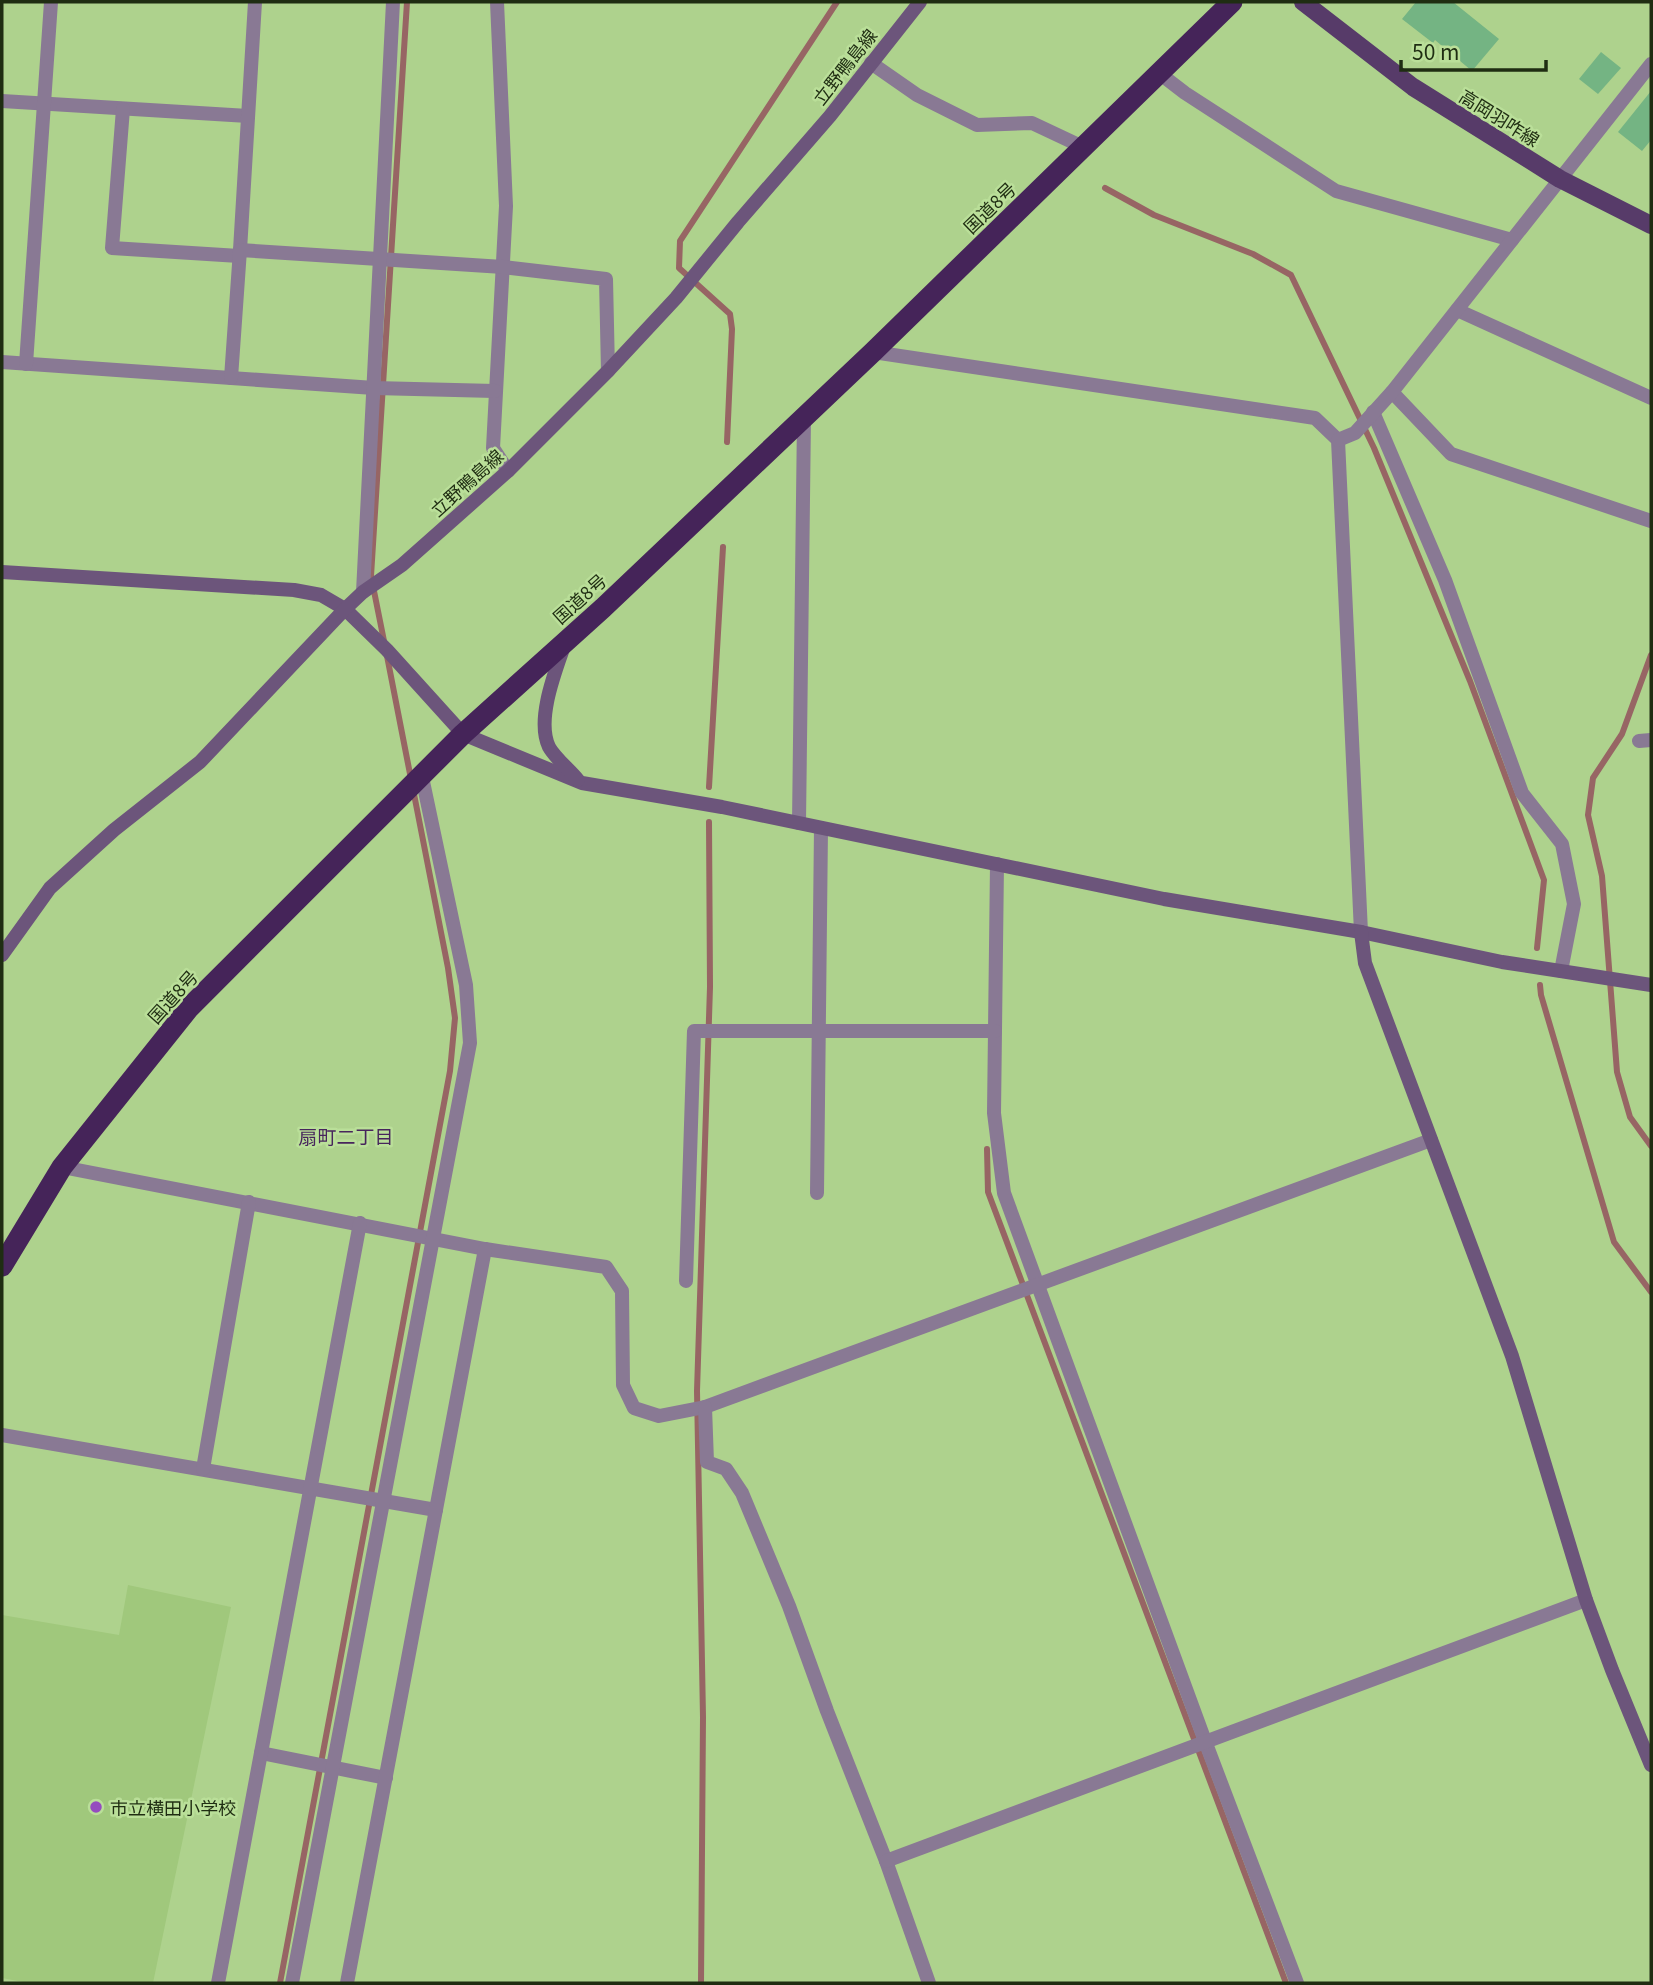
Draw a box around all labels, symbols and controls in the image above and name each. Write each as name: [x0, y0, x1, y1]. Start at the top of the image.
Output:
street label: 立野鴨島線: [806, 23, 882, 109]
scale bar: [1401, 28, 1546, 72]
text: 50 m: [1412, 36, 1459, 66]
street label: 高岡羽咋線: [1455, 82, 1545, 152]
street label: 国道8号: [957, 175, 1021, 239]
street label: 立野鴨島線: [424, 442, 508, 522]
street label: 国道8号: [547, 567, 611, 629]
street label: 国道8号: [141, 964, 203, 1028]
district label: 扇町二丁目: [298, 1122, 394, 1149]
place label: 市立横田小学校: [110, 1794, 236, 1820]
marker: 市立横田小学校: [88, 1799, 104, 1815]

